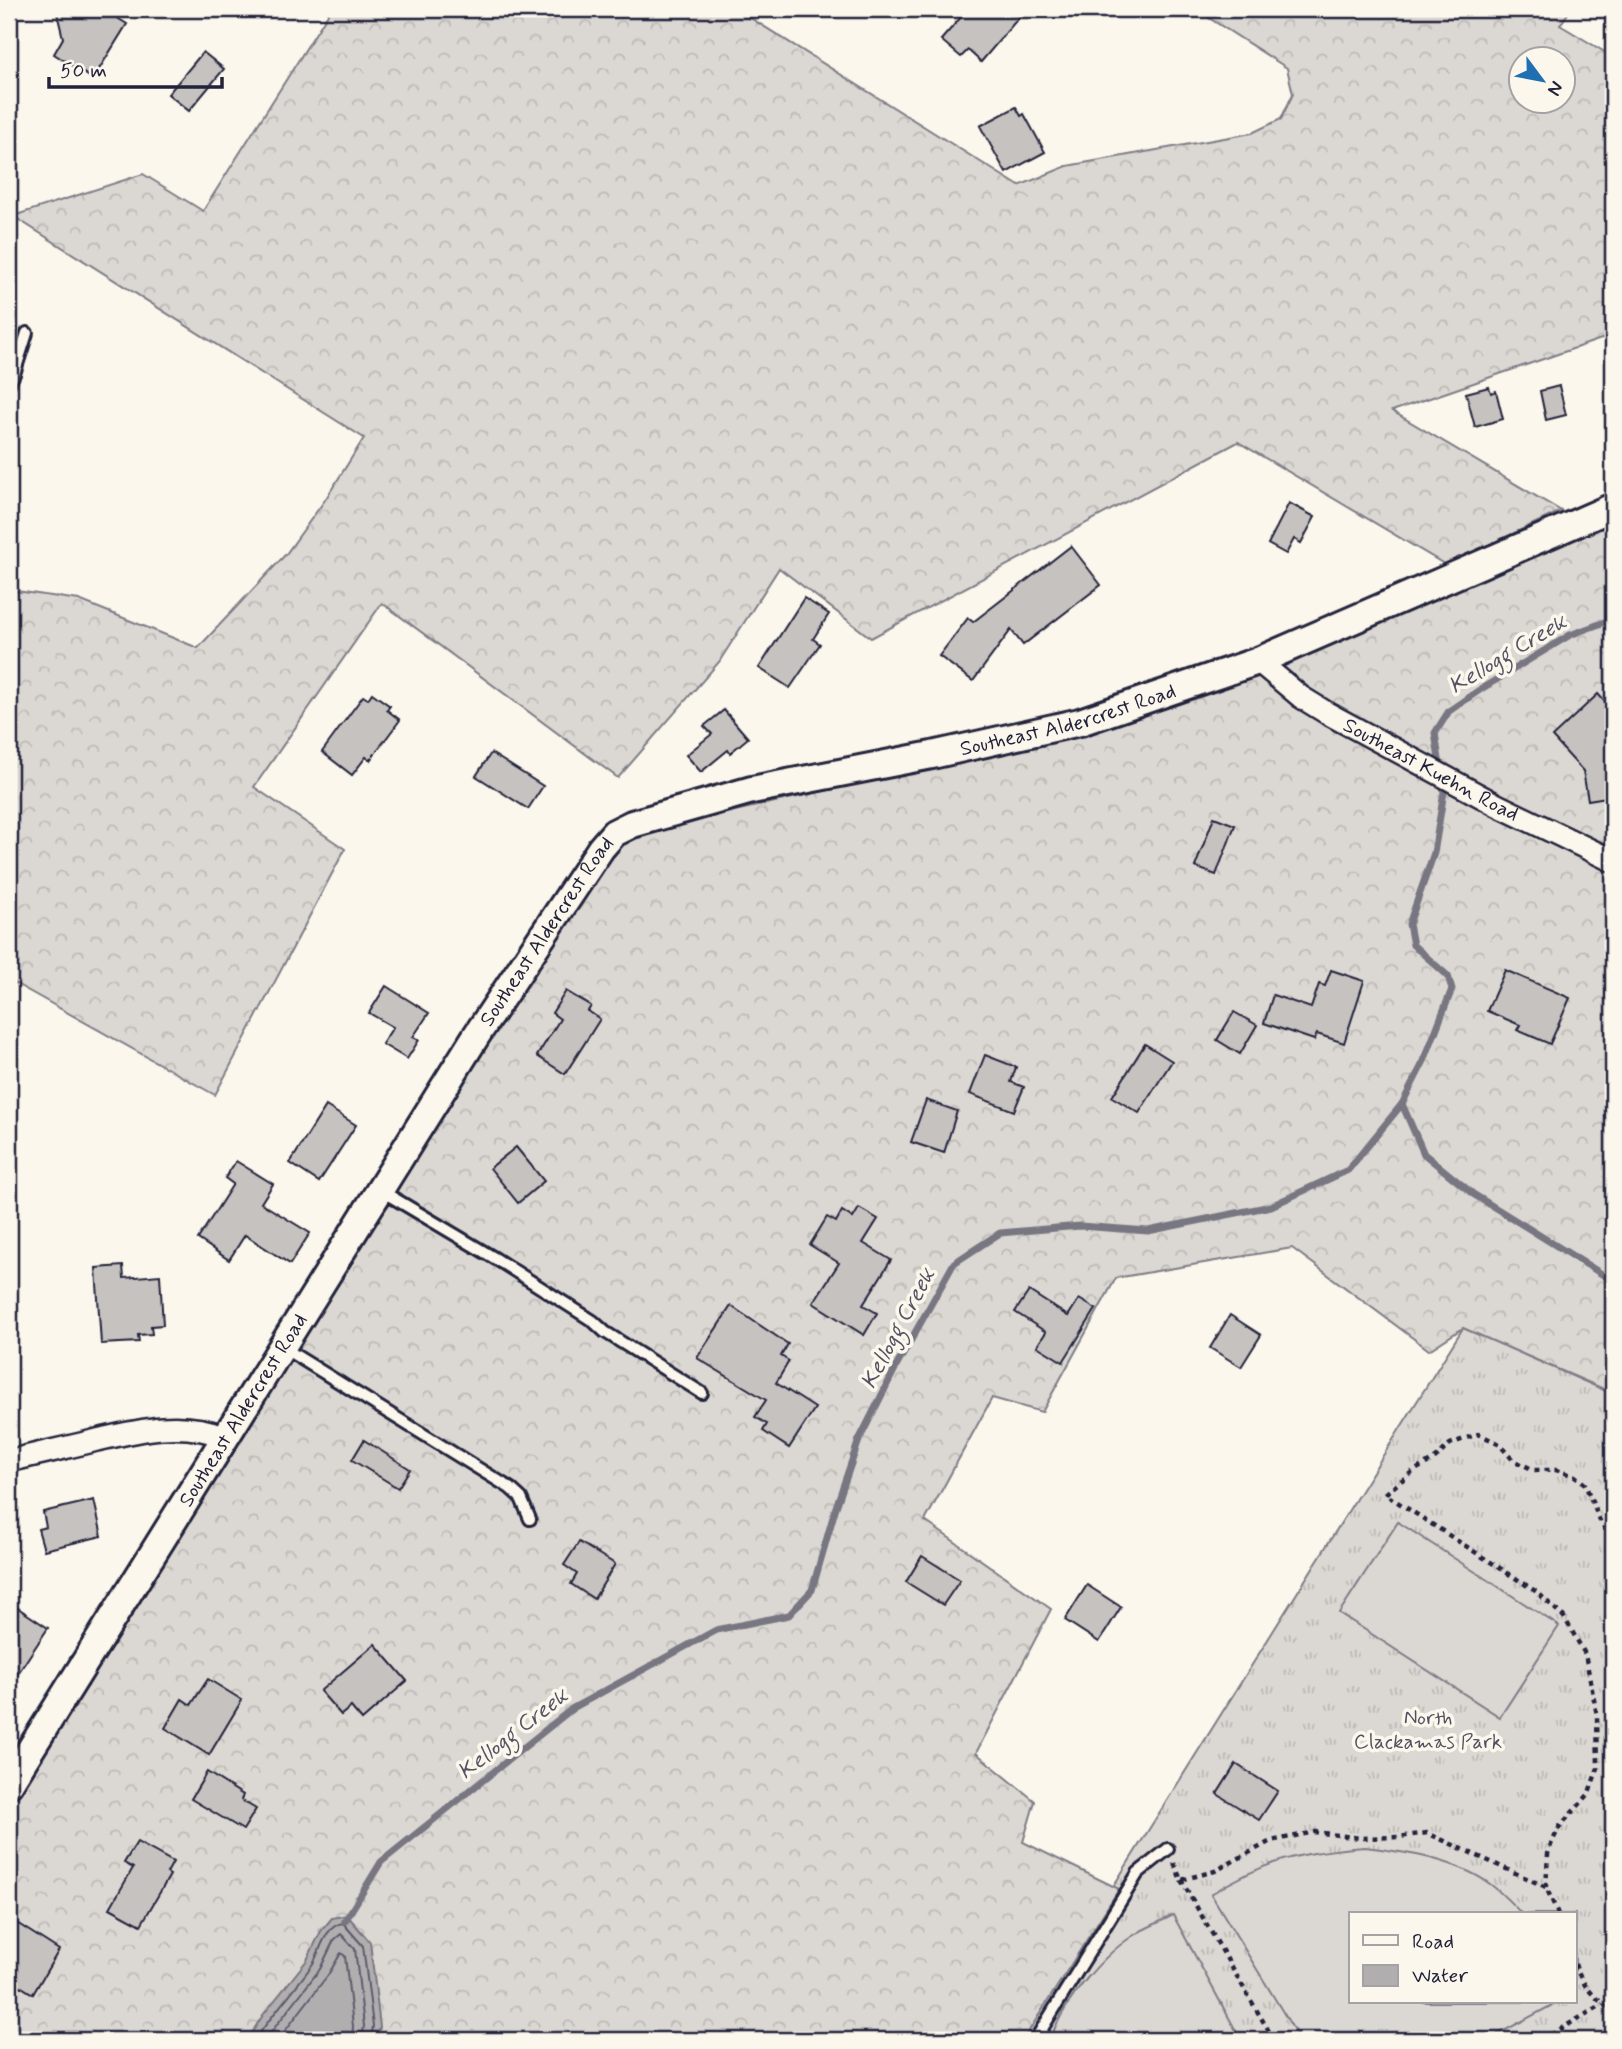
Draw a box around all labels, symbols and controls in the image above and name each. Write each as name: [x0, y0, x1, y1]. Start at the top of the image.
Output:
scale bar: [49, 46, 222, 90]
north arrow: [1506, 46, 1576, 116]
text: 50 m: [60, 57, 107, 85]
text: N: [1541, 76, 1569, 100]
water label: Kellogg Creek: [1444, 607, 1574, 703]
street label: Southeast Aldercrest Road: [957, 677, 1180, 763]
street label: Southeast Kuehn Road: [1338, 711, 1523, 828]
street label: Southeast Aldercrest Road: [473, 830, 620, 1032]
water label: Kellogg Creek: [854, 1262, 945, 1395]
street label: Southeast Aldercrest Road: [172, 1308, 314, 1512]
water label: Kellogg Creek: [452, 1681, 577, 1789]
park label: North Clackamas Park: [1354, 1704, 1502, 1756]
legend: [1349, 1912, 1576, 2004]
text: Road: [1412, 1928, 1454, 1956]
text: Water: [1412, 1962, 1468, 1990]

